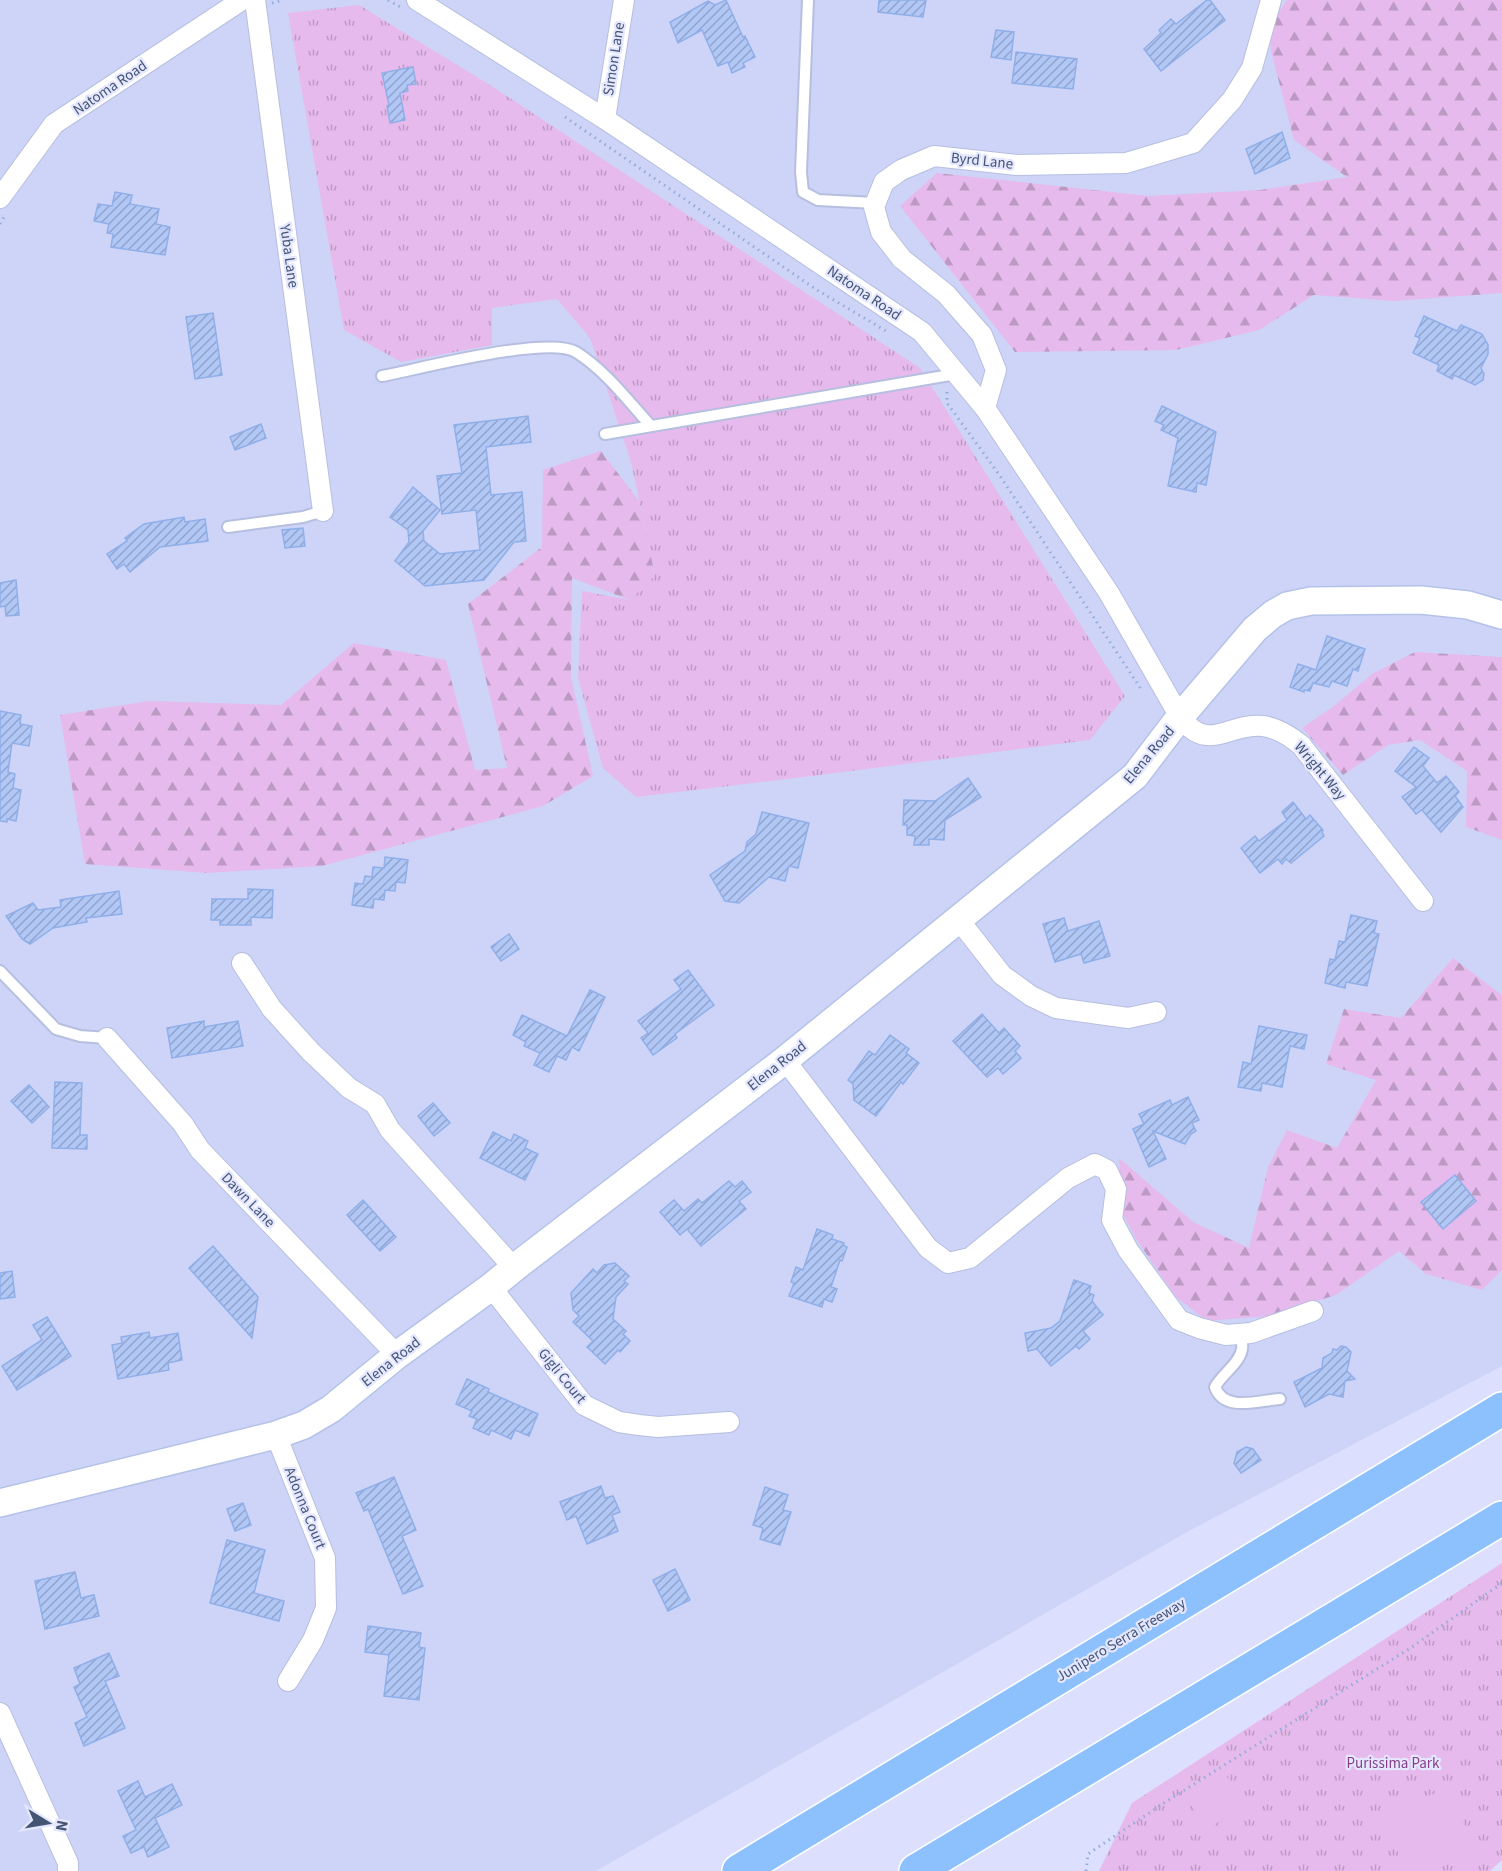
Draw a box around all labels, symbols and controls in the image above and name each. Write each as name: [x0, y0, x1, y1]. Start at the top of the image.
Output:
street label: Simon Lane: [598, 21, 630, 97]
street label: Natoma Road: [69, 55, 151, 121]
street label: Byrd Lane: [950, 147, 1014, 175]
street label: Yuba Lane: [274, 222, 304, 289]
street label: Natoma Road: [823, 260, 905, 326]
street label: Elena Road: [1118, 721, 1180, 789]
street label: Wright Way: [1289, 737, 1351, 805]
street label: Elena Road: [743, 1036, 811, 1096]
street label: Dawn Lane: [216, 1168, 280, 1232]
street label: Elena Road: [357, 1332, 425, 1392]
street label: Gigli Court: [533, 1344, 591, 1408]
street label: Adonna Court: [279, 1464, 331, 1552]
street label: Junipero Serra Freeway: [1052, 1593, 1190, 1687]
park label: Purissima Park: [1347, 1753, 1440, 1774]
north arrow: [18, 1793, 78, 1853]
text: N: [50, 1818, 74, 1833]

